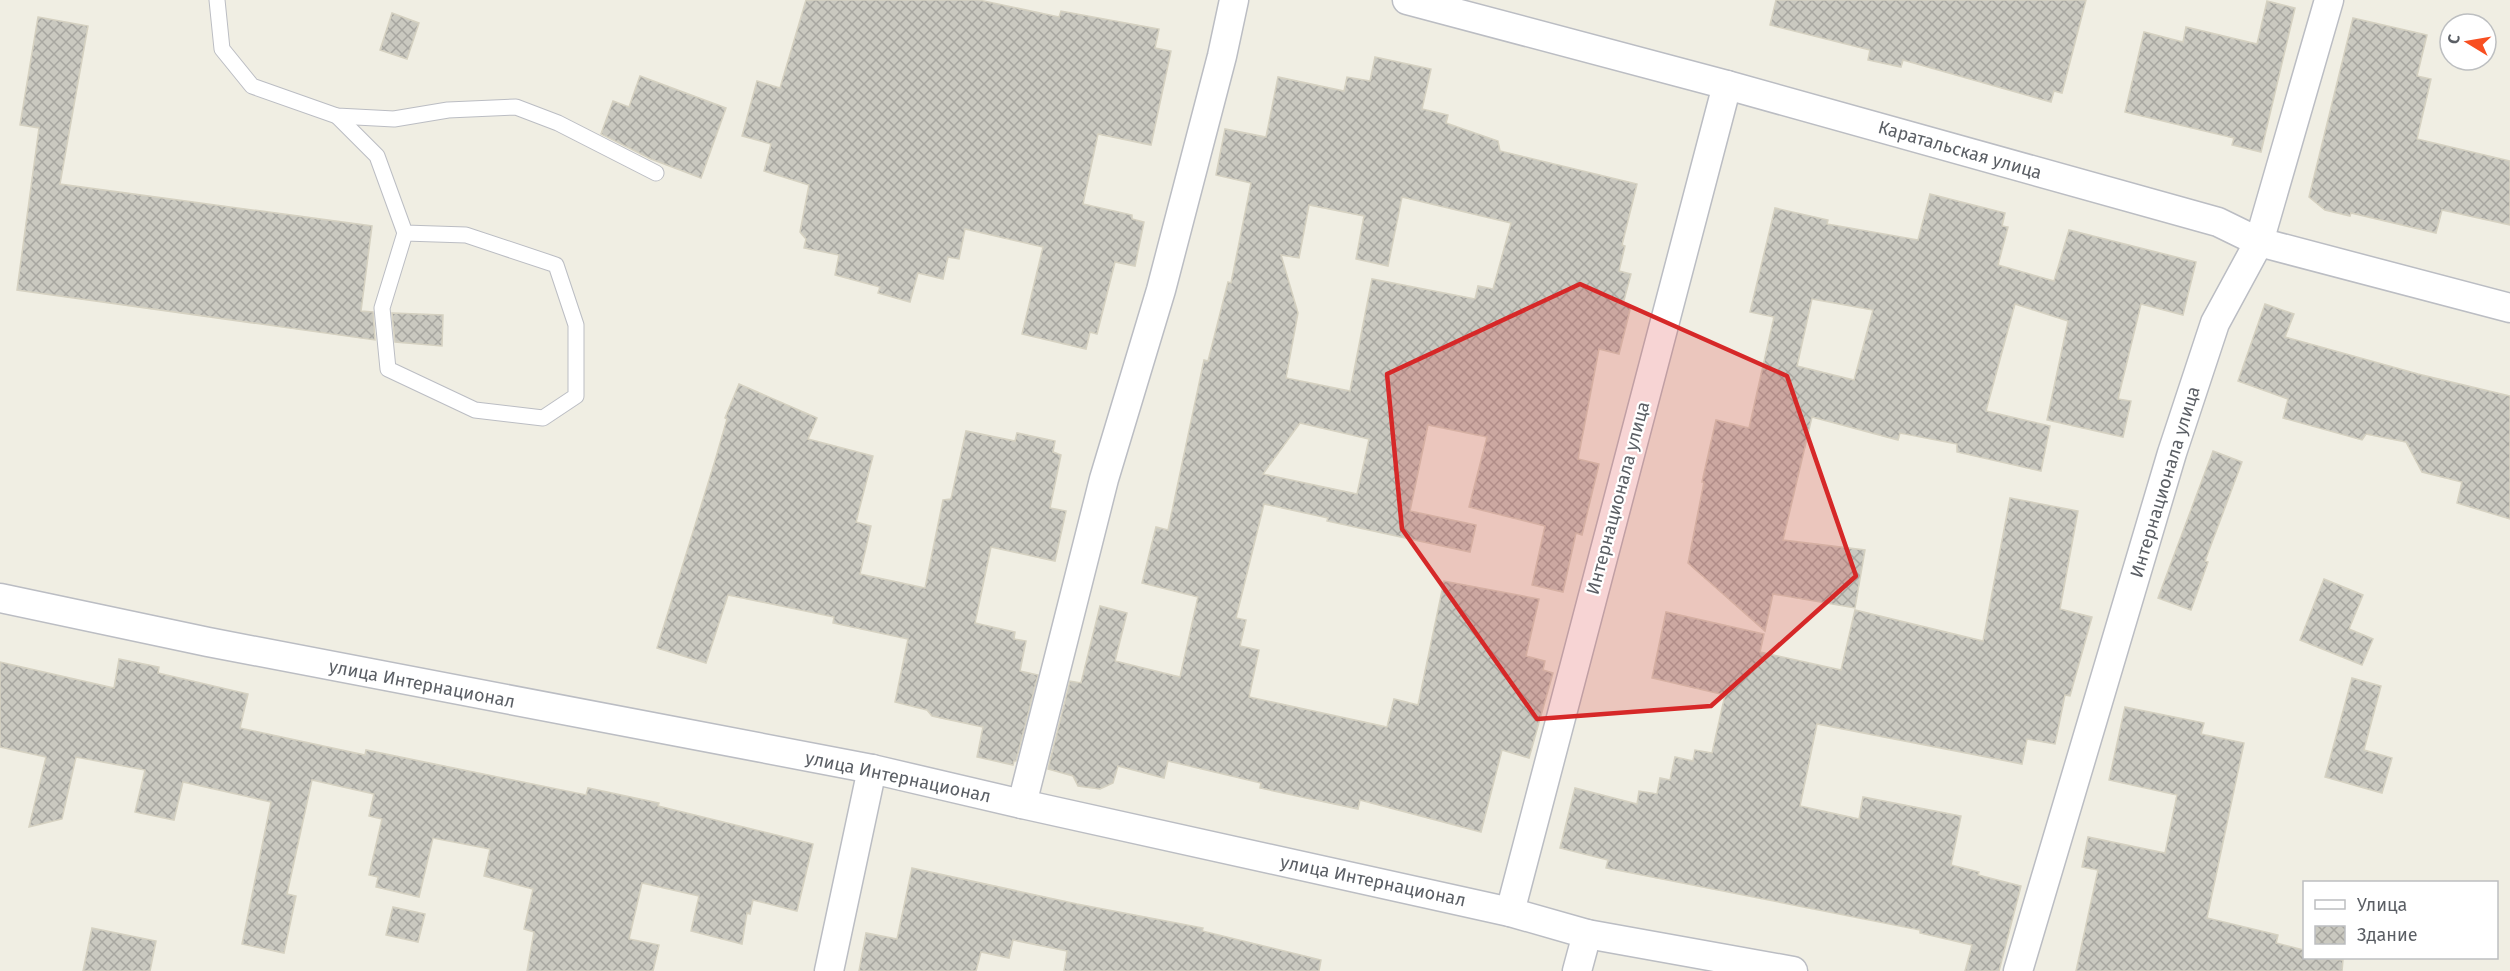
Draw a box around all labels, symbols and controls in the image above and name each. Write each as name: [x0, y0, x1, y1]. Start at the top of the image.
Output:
north arrow: [2438, 12, 2498, 72]
text: С: [2444, 32, 2464, 46]
street label: Каратальская улица: [1876, 116, 2044, 184]
street label: Интернационала улица: [2125, 384, 2205, 580]
street label: Интернационала улица: [1582, 399, 1654, 597]
street label: улица Интернационал: [327, 655, 517, 713]
street label: улица Интернационал: [803, 747, 993, 807]
street label: улица Интернационал: [1278, 851, 1468, 911]
legend: [2303, 881, 2498, 959]
text: Улица: [2357, 894, 2407, 916]
text: Здание: [2357, 924, 2418, 946]

